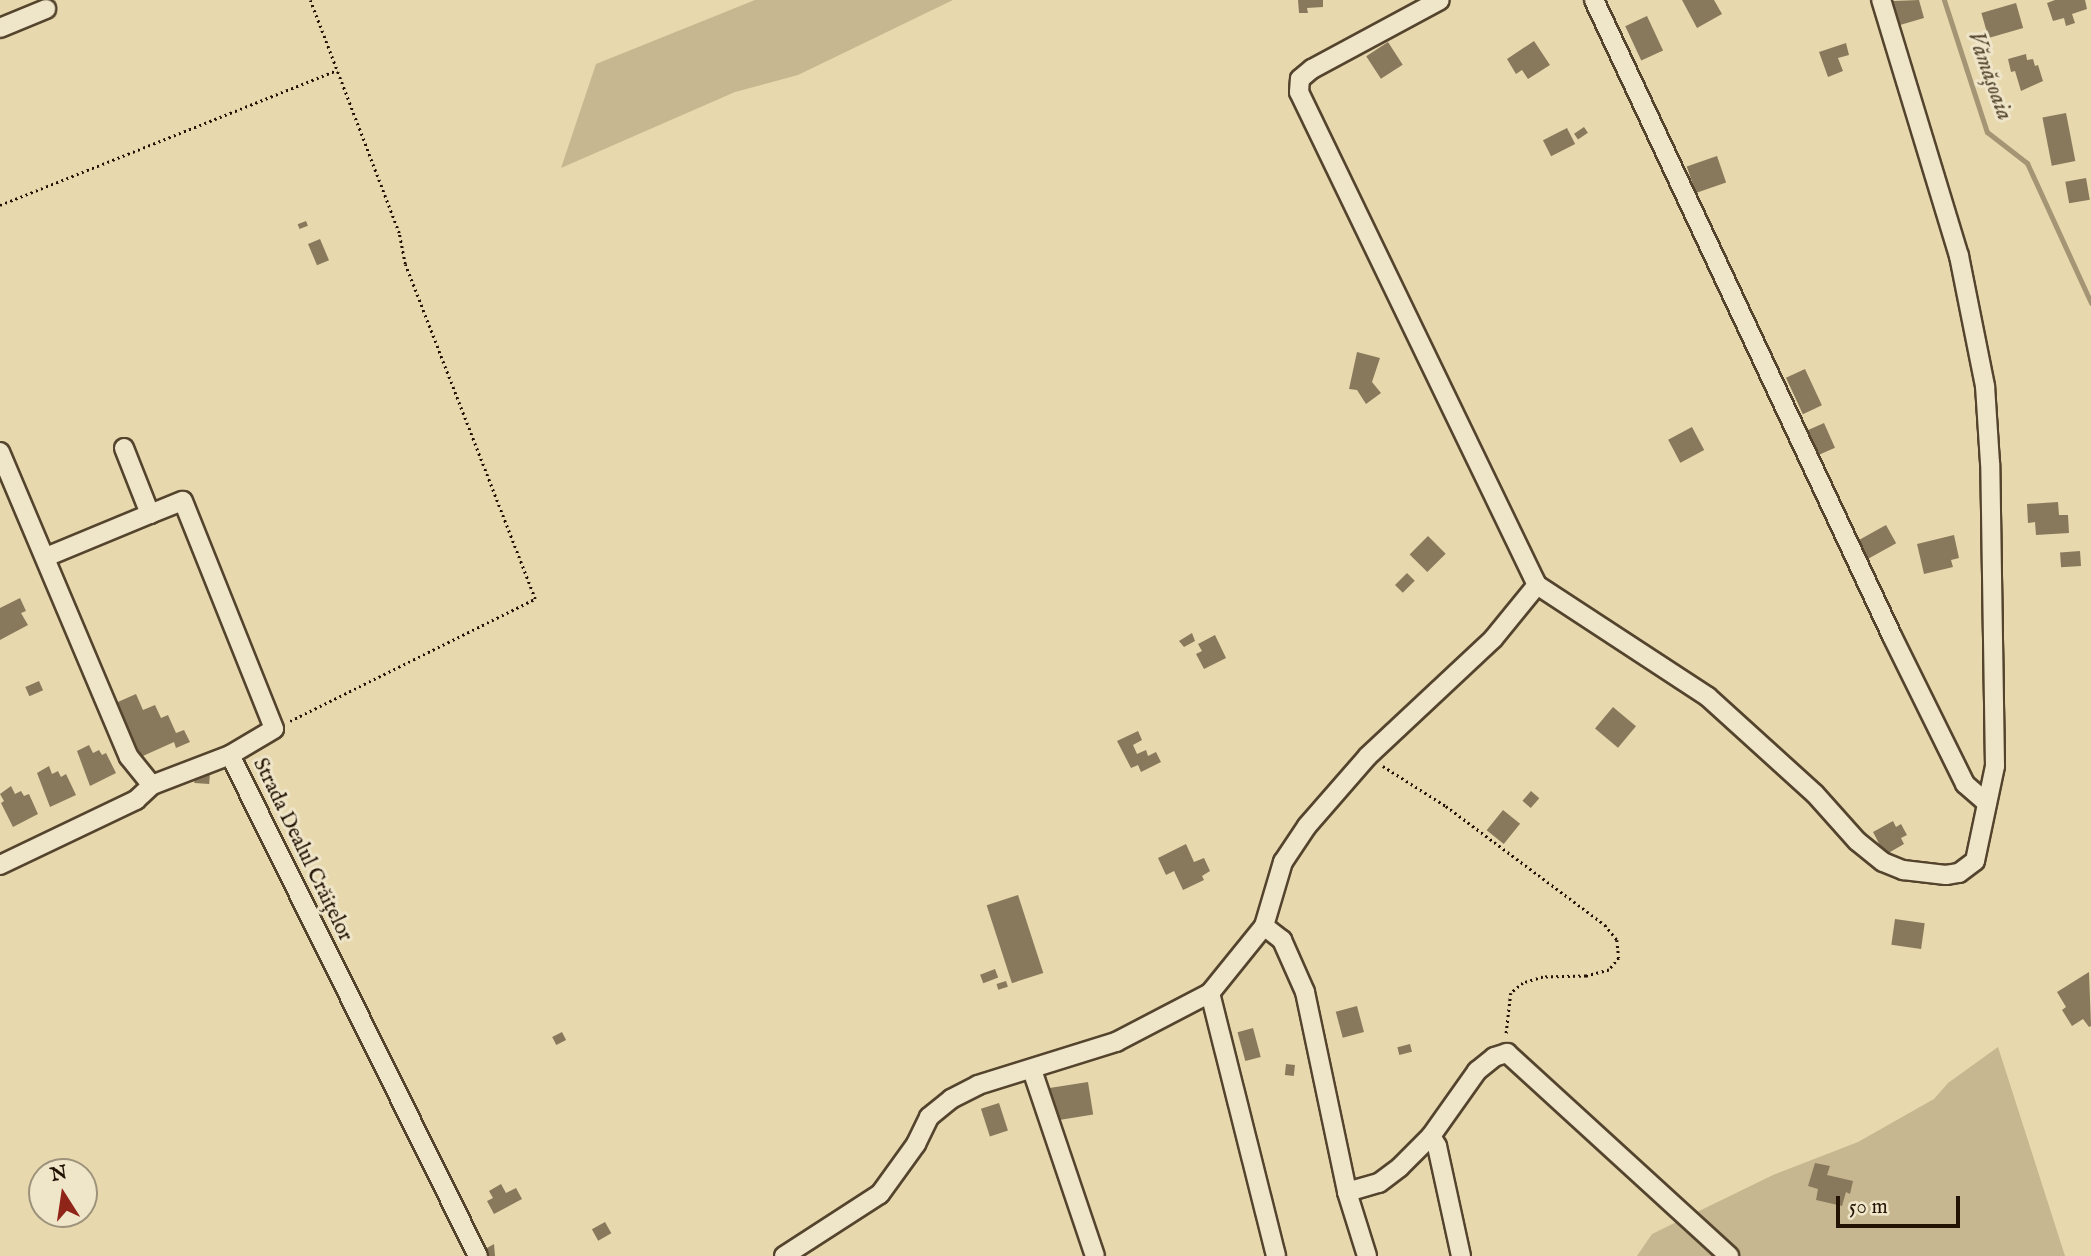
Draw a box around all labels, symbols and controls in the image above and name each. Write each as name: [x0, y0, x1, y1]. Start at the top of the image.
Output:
water label: Vămășoaia: [1960, 28, 2018, 124]
street label: Strada Dealul Crăițelor: [247, 754, 357, 946]
north arrow: [28, 1158, 98, 1228]
text: N: [49, 1161, 70, 1188]
scale bar: [1839, 1182, 1963, 1226]
text: 50 m: [1849, 1194, 1888, 1221]

